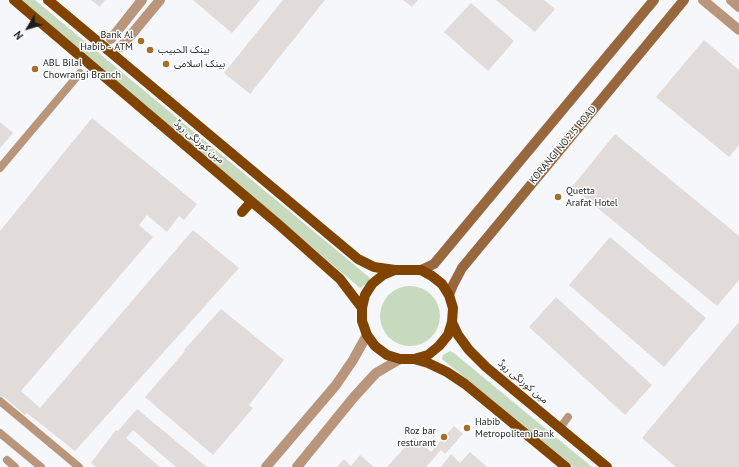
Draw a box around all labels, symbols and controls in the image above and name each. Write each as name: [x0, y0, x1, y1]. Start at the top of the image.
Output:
north arrow: [8, 8, 48, 48]
text: N: [11, 28, 26, 43]
place label: Bank Al Habib - ATM: [80, 29, 133, 52]
marker: Bank Al Habib - ATM: [136, 36, 146, 46]
place label: بينک الحبيب: [158, 44, 210, 56]
marker: بينک الحبيب: [145, 45, 155, 55]
place label: ABL Bilal Chowrangi Branch: [43, 57, 121, 80]
place label: بینک اسلامی: [174, 58, 225, 70]
marker: بینک اسلامی: [161, 59, 171, 69]
marker: ABL Bilal Chowrangi Branch: [30, 64, 40, 74]
street label: KORANGI NO.2.5 ROAD: [527, 104, 599, 186]
street label: مین کورنگی روڈ: [171, 118, 227, 166]
place label: Quetta Arafat Hotel: [566, 185, 618, 208]
marker: Quetta Arafat Hotel: [553, 192, 563, 202]
street label: مین کورنگی روڈ: [495, 358, 551, 406]
place label: Habib Metropoliten Bank: [475, 416, 554, 440]
marker: Habib Metropoliten Bank: [462, 423, 472, 433]
place label: Roz bar resturant: [397, 425, 436, 448]
marker: Roz bar resturant: [439, 432, 449, 442]

